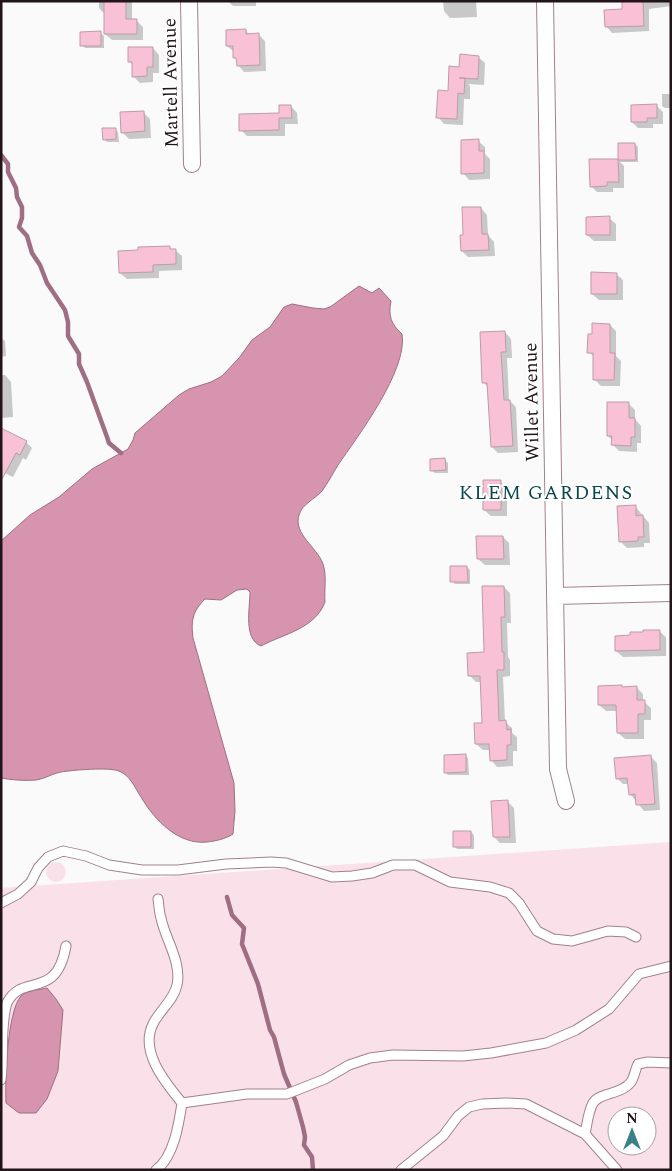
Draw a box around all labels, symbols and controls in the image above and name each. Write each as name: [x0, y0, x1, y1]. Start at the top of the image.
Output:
street label: Martell Avenue: [155, 18, 187, 148]
street label: Willet Avenue: [516, 342, 548, 462]
district label: KLEM GARDENS: [459, 478, 633, 508]
north arrow: [607, 1106, 657, 1156]
text: N: [626, 1108, 638, 1129]

